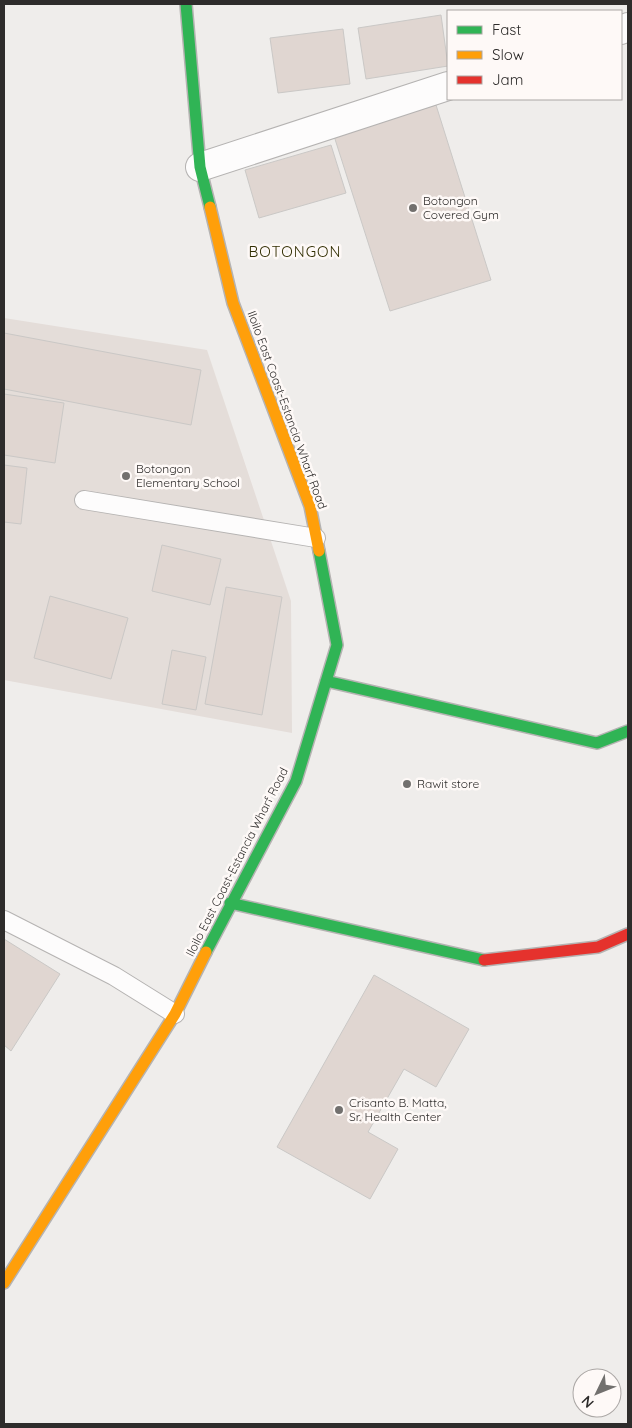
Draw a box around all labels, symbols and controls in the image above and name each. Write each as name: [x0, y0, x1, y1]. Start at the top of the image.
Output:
legend: [447, 10, 622, 100]
text: Fast: [492, 20, 521, 39]
text: Slow: [492, 45, 524, 64]
text: Jam: [492, 70, 523, 89]
place label: Botongon Covered Gym: [423, 193, 499, 222]
marker: Botongon Covered Gym: [407, 202, 419, 214]
district label: BOTONGON: [249, 242, 341, 261]
street label: Iloilo East Coast-Estancia Wharf Road: [244, 309, 330, 511]
place label: Botongon Elementary School: [136, 461, 240, 490]
marker: Botongon Elementary School: [120, 470, 132, 482]
street label: Iloilo East Coast-Estancia Wharf Road: [182, 765, 291, 959]
place label: Rawit store: [417, 776, 479, 791]
marker: Rawit store: [401, 778, 413, 790]
place label: Crisanto B. Matta, Sr. Health Center: [349, 1095, 447, 1124]
marker: Crisanto B. Matta, Sr. Health Center: [333, 1104, 345, 1116]
north arrow: [572, 1368, 622, 1418]
text: N: [577, 1392, 598, 1412]

